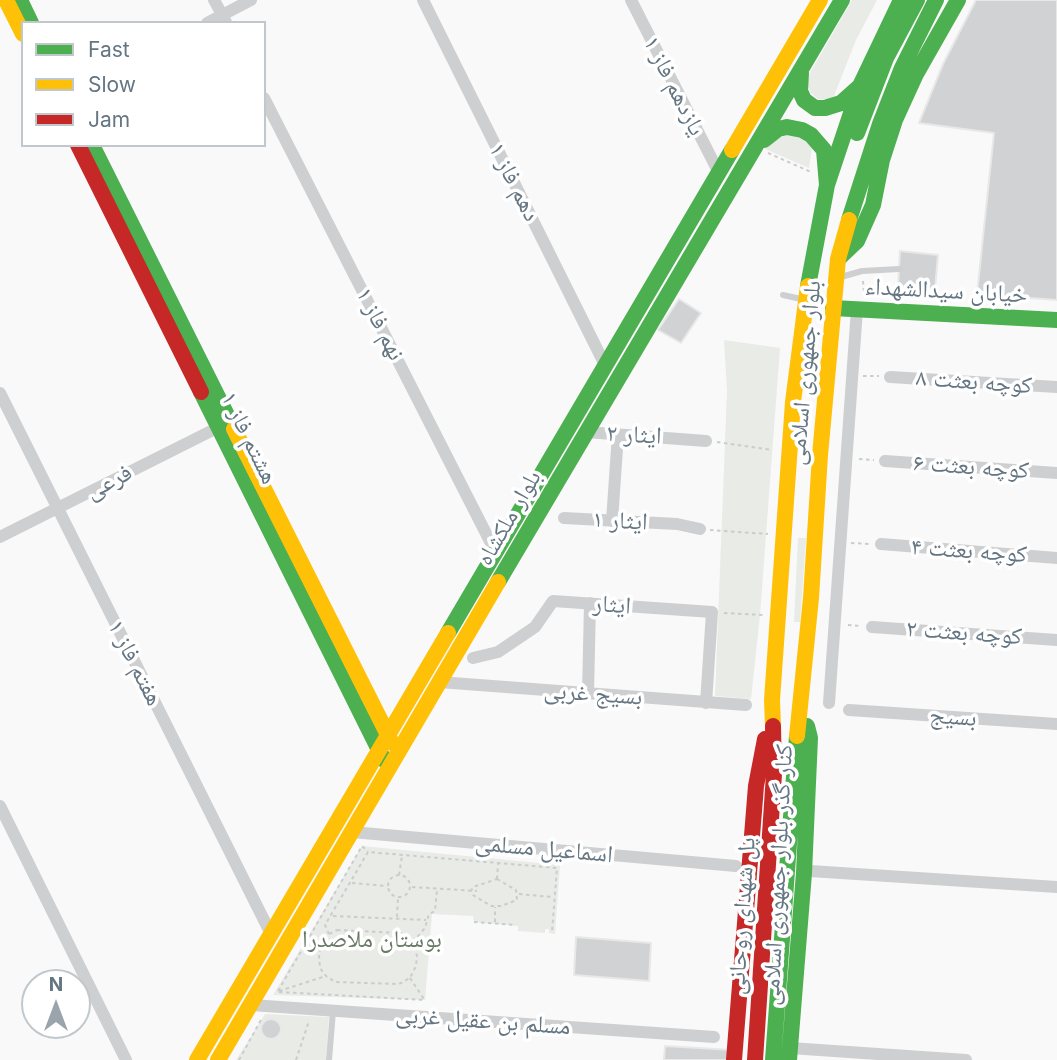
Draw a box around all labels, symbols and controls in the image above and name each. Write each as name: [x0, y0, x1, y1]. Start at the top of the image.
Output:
legend: [21, 21, 266, 147]
street label: یازدهم فاز ۱: [637, 31, 711, 141]
text: Fast: [88, 37, 130, 62]
text: Slow: [88, 72, 136, 97]
text: Jam: [88, 107, 130, 132]
street label: دهم فاز ۱: [482, 138, 546, 226]
street label: خیابان سیدالشهداء: [864, 272, 1028, 310]
street label: بلوار جمهوری اسلامی: [783, 279, 827, 467]
street label: نهم فاز ۱: [349, 283, 411, 365]
street label: کوچه بعثت ۸: [915, 364, 1033, 400]
street label: هشتم فاز ۱: [214, 387, 284, 489]
street label: ایثار ۲: [606, 419, 662, 451]
street label: کوچه بعثت ۶: [912, 449, 1030, 485]
street label: فرعی: [81, 458, 137, 506]
street label: بلوار ملکشاه: [470, 465, 548, 571]
street label: ایثار ۱: [592, 505, 648, 537]
street label: کوچه بعثت ۴: [910, 533, 1028, 569]
street label: ایثار: [592, 589, 632, 621]
street label: هفتم فاز ۱: [101, 615, 169, 711]
street label: کوچه بعثت ۲: [905, 615, 1023, 651]
street label: بسیج غربی: [543, 676, 643, 712]
street label: بسیج: [928, 701, 978, 733]
street label: کنار گذر بلوار جمهوری اسلامی: [757, 744, 799, 1006]
street label: اسماعیل مسلمی: [474, 829, 614, 869]
street label: پل شهدای روحانی: [722, 836, 762, 996]
park label: بوستان ملاصدرا: [302, 926, 442, 954]
north arrow: [21, 969, 91, 1039]
text: N: [49, 973, 63, 996]
street label: مسلم بن عقیل غربی: [394, 1001, 572, 1041]

